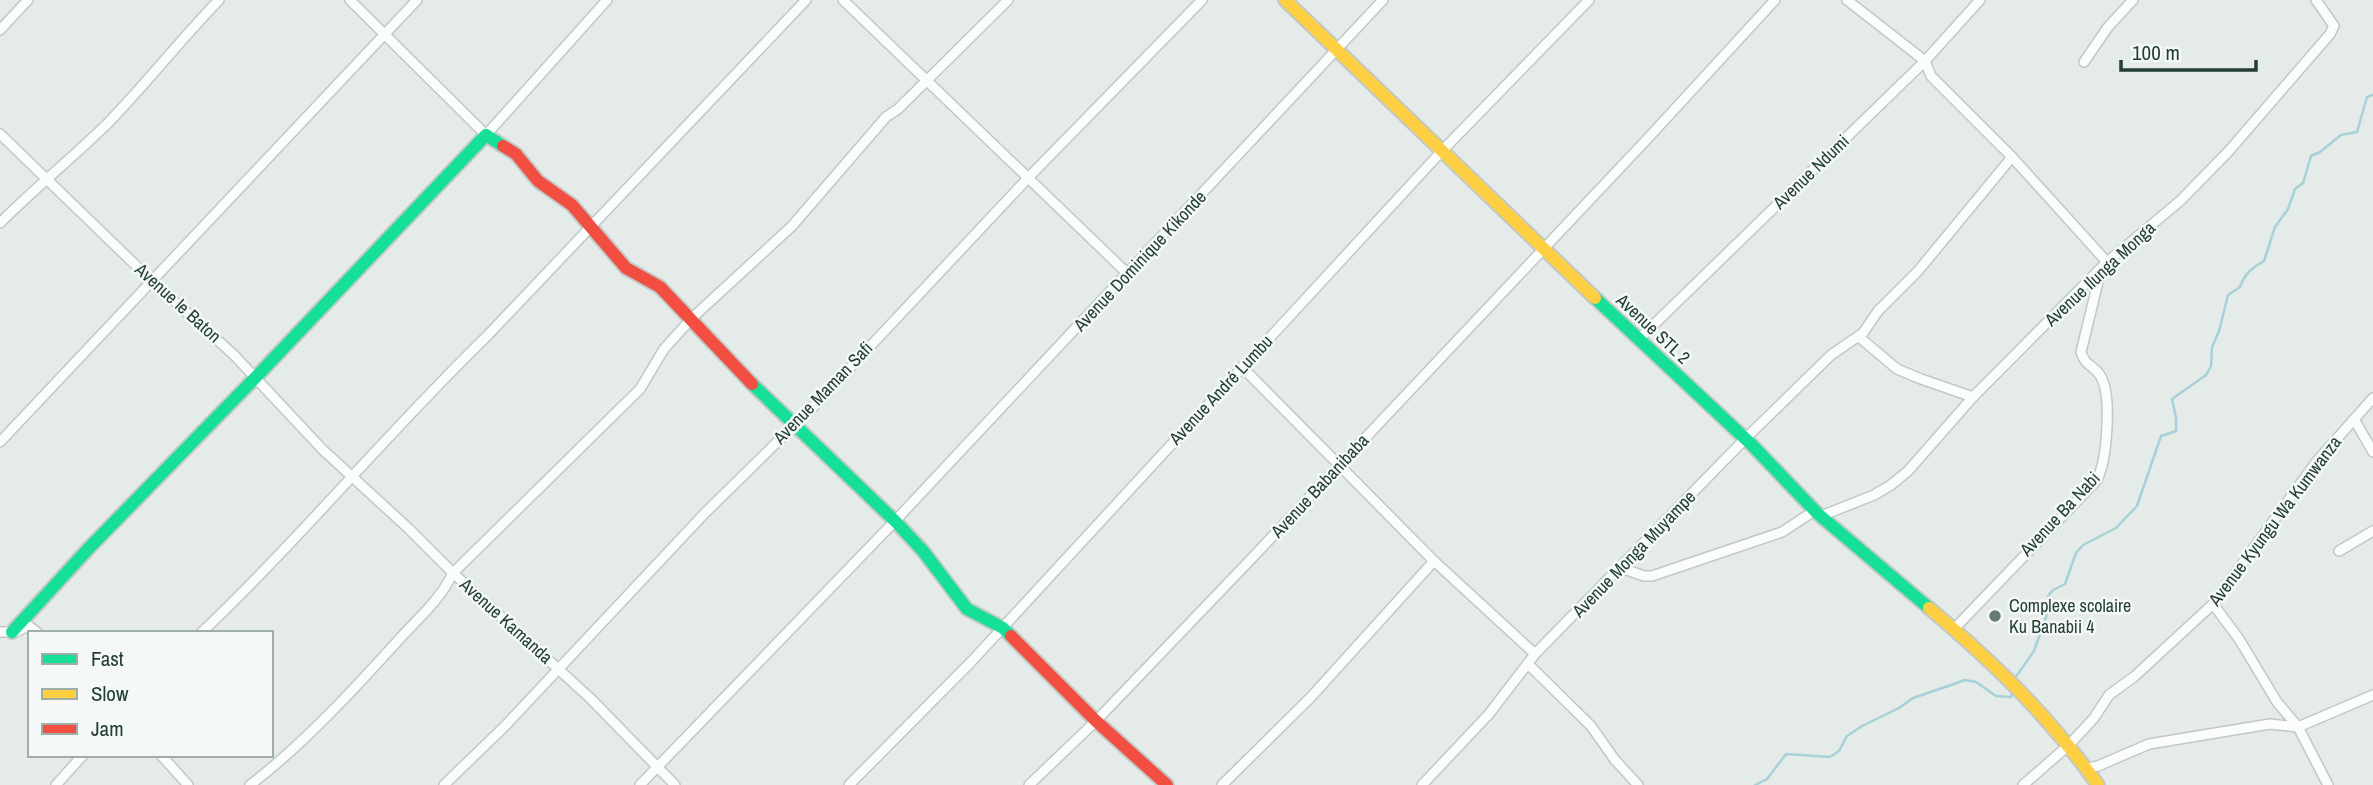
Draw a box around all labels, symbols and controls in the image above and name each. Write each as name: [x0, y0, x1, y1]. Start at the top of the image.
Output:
scale bar: [2121, 28, 2256, 72]
text: 100 m: [2132, 38, 2180, 67]
street label: Avenue Ndumi: [1766, 129, 1854, 215]
street label: Avenue Dominique Kikonde: [1067, 185, 1212, 337]
street label: Avenue Ilunga Monga: [2038, 216, 2161, 332]
street label: Avenue le Baton: [129, 257, 227, 348]
street label: Avenue STL 2: [1610, 287, 1696, 369]
street label: Avenue André Lumbu: [1162, 329, 1278, 451]
street label: Avenue Maman Safi: [767, 336, 878, 450]
street label: Avenue Babanibaba: [1264, 428, 1374, 544]
street label: Avenue Kyungu Wa Kumwanza: [2202, 431, 2347, 612]
street label: Avenue Ba Nabi: [2013, 466, 2105, 562]
street label: Avenue Monga Muyampe: [1566, 485, 1701, 623]
street label: Avenue Kamanda: [454, 571, 558, 669]
place label: Complexe scolaire Ku Banabii 4: [2009, 593, 2131, 639]
marker: Complexe scolaire Ku Banabii 4: [1987, 608, 2003, 624]
legend: [28, 631, 273, 757]
text: Fast: [91, 644, 124, 673]
text: Slow: [91, 679, 129, 708]
text: Jam: [91, 714, 124, 743]

